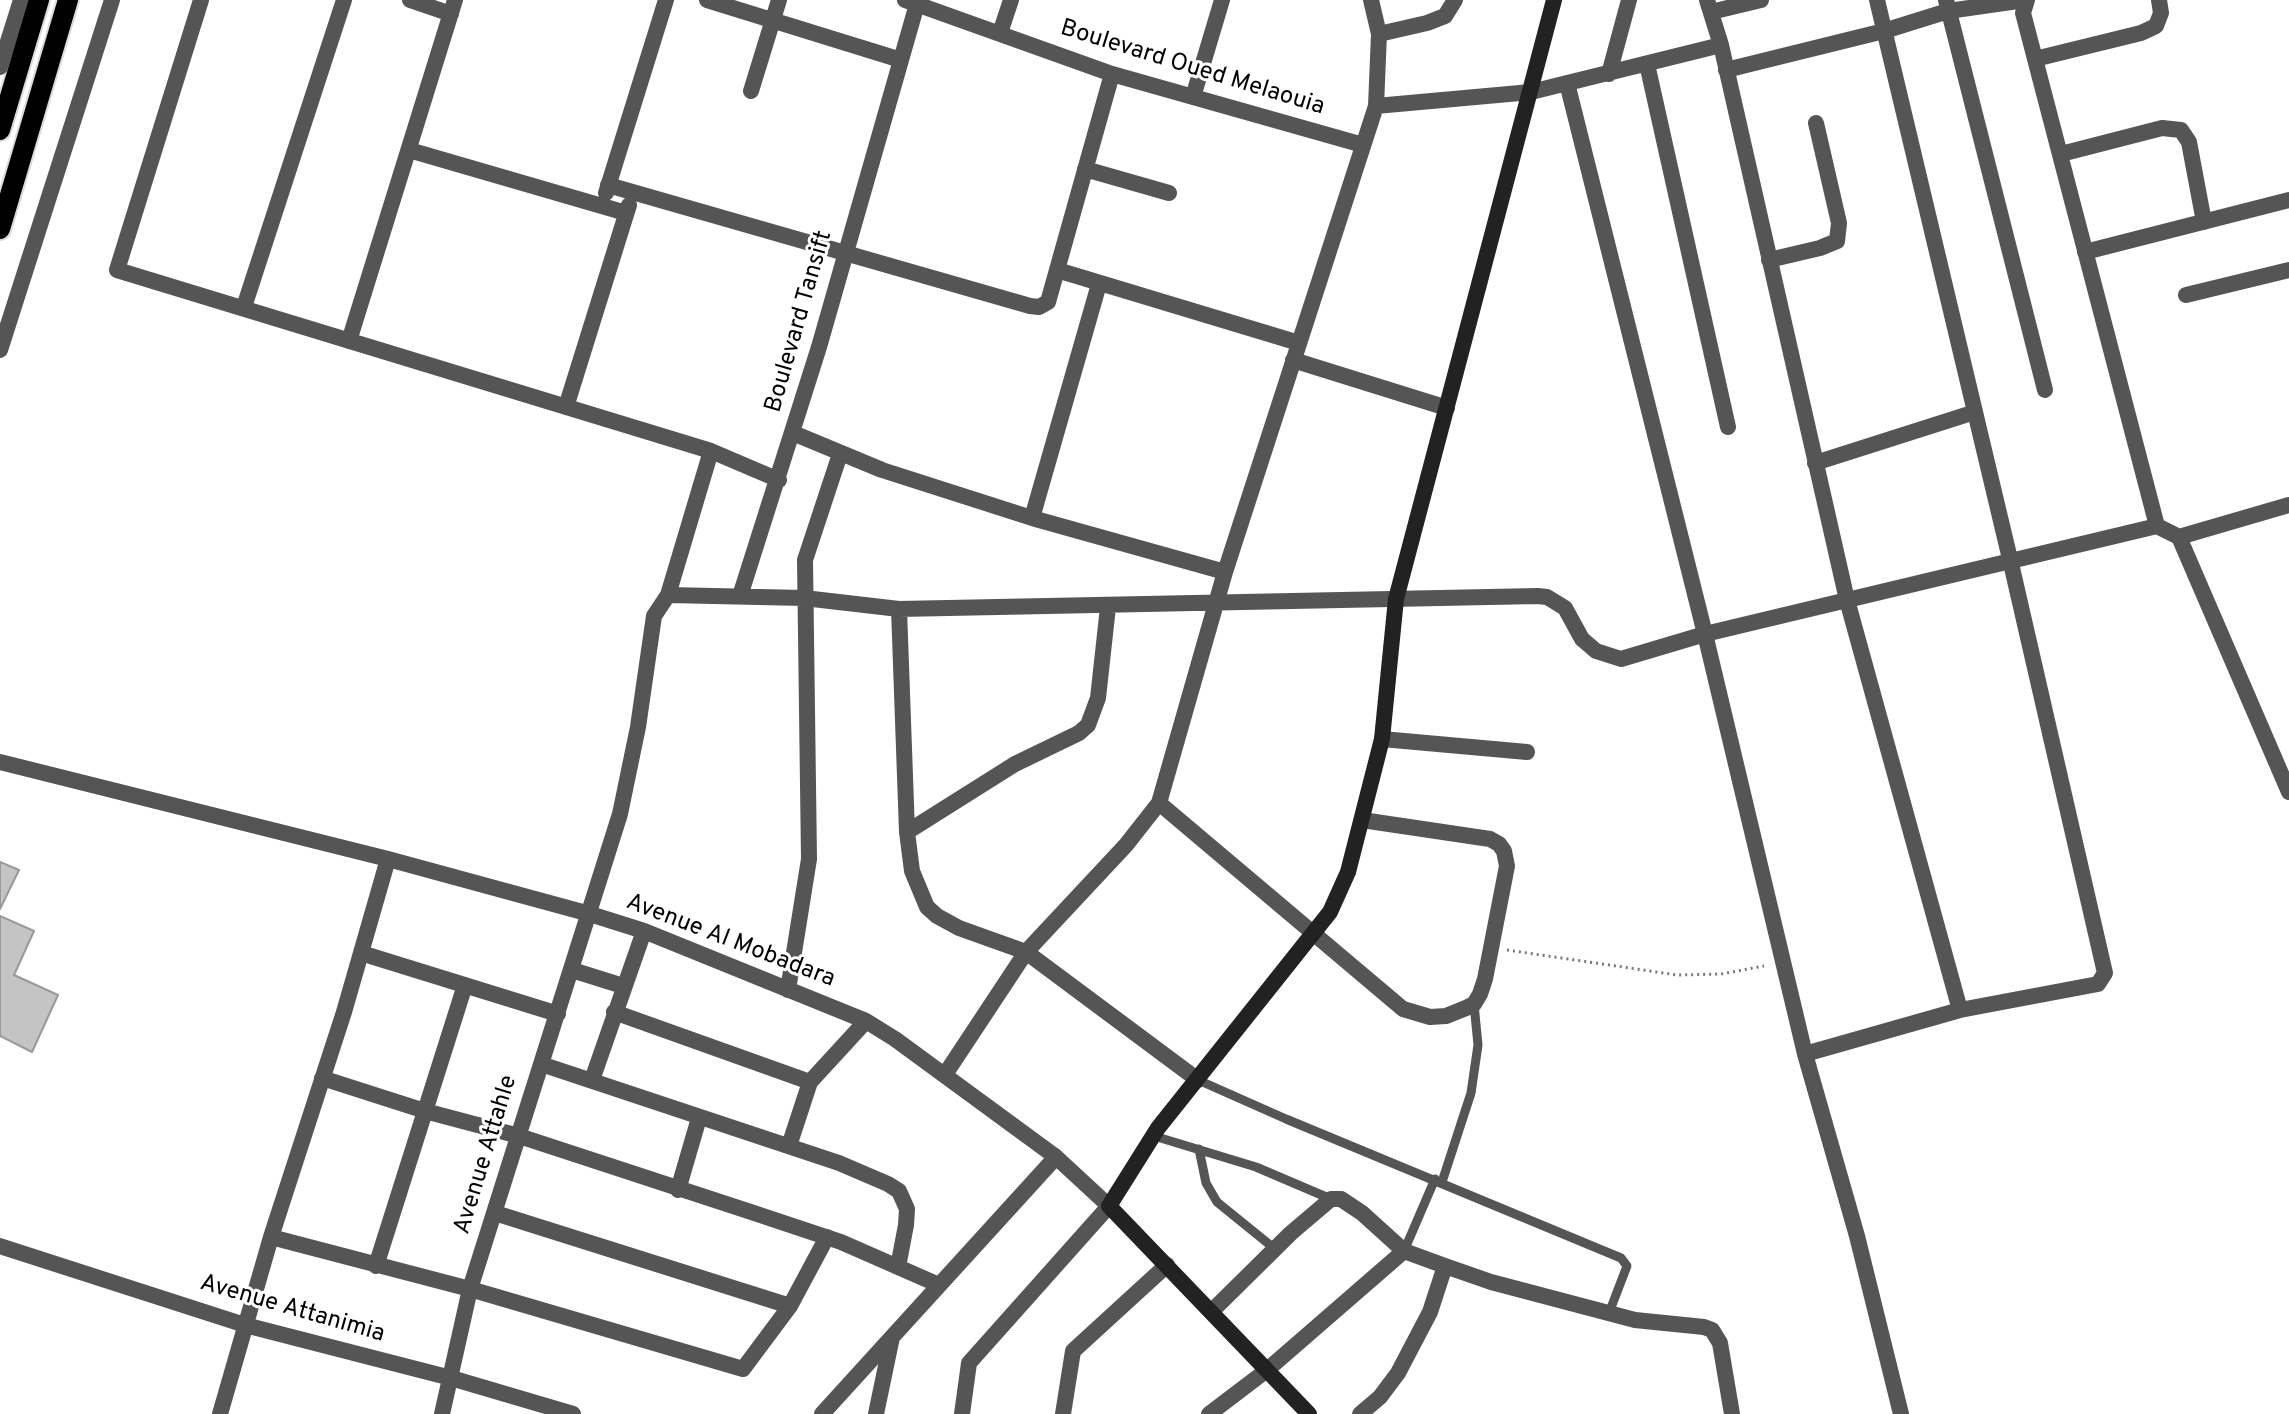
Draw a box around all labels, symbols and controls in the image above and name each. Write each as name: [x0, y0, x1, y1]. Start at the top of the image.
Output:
street label: Boulevard Oued Melaouia: [1056, 15, 1328, 123]
street label: Boulevard Tansift: [760, 228, 840, 416]
street label: Avenue Al Mobadara: [621, 889, 839, 995]
street label: Avenue Attahle: [449, 1072, 525, 1238]
street label: Avenue Attanimia: [196, 1270, 388, 1350]

